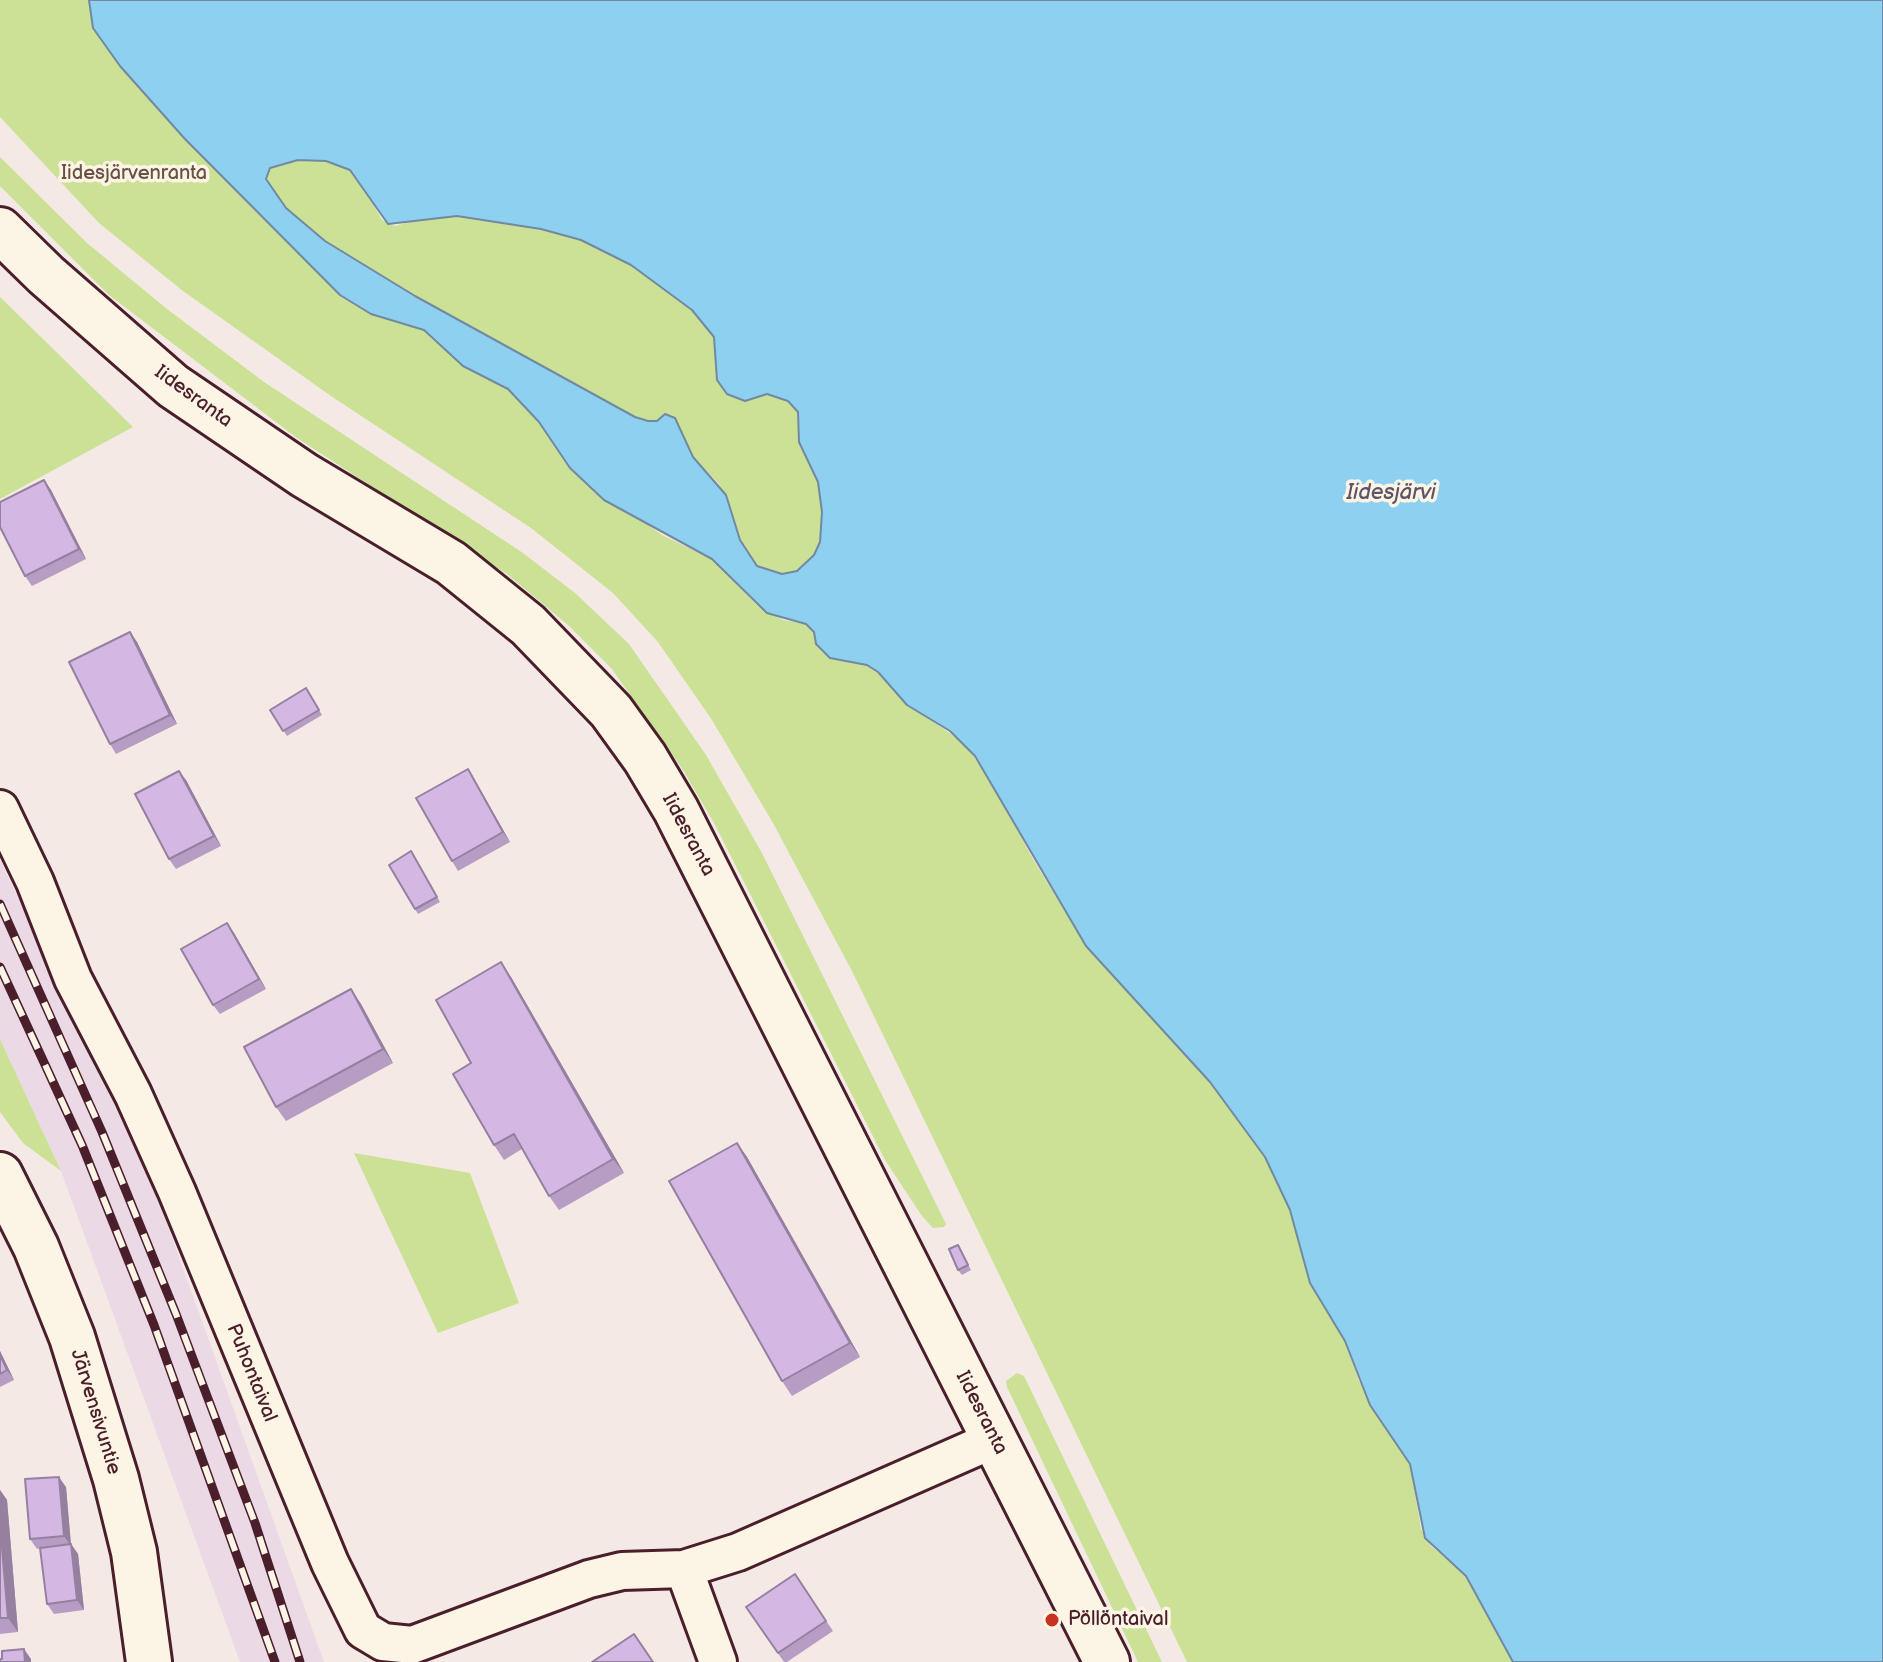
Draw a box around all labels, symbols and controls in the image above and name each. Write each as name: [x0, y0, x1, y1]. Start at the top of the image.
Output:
park label: Iidesjärvenranta: [61, 162, 207, 186]
street label: Iidesranta: [149, 361, 237, 433]
water label: Iidesjärvi: [1346, 480, 1436, 506]
street label: Iidesranta: [656, 789, 720, 881]
street label: Puhontaival: [221, 1321, 281, 1425]
street label: Järvensivuntie: [65, 1346, 125, 1478]
street label: Iidesranta: [950, 1367, 1012, 1459]
place label: Pöllöntaival: [1068, 1608, 1168, 1632]
marker: Pöllöntaival: [1043, 1611, 1061, 1629]

